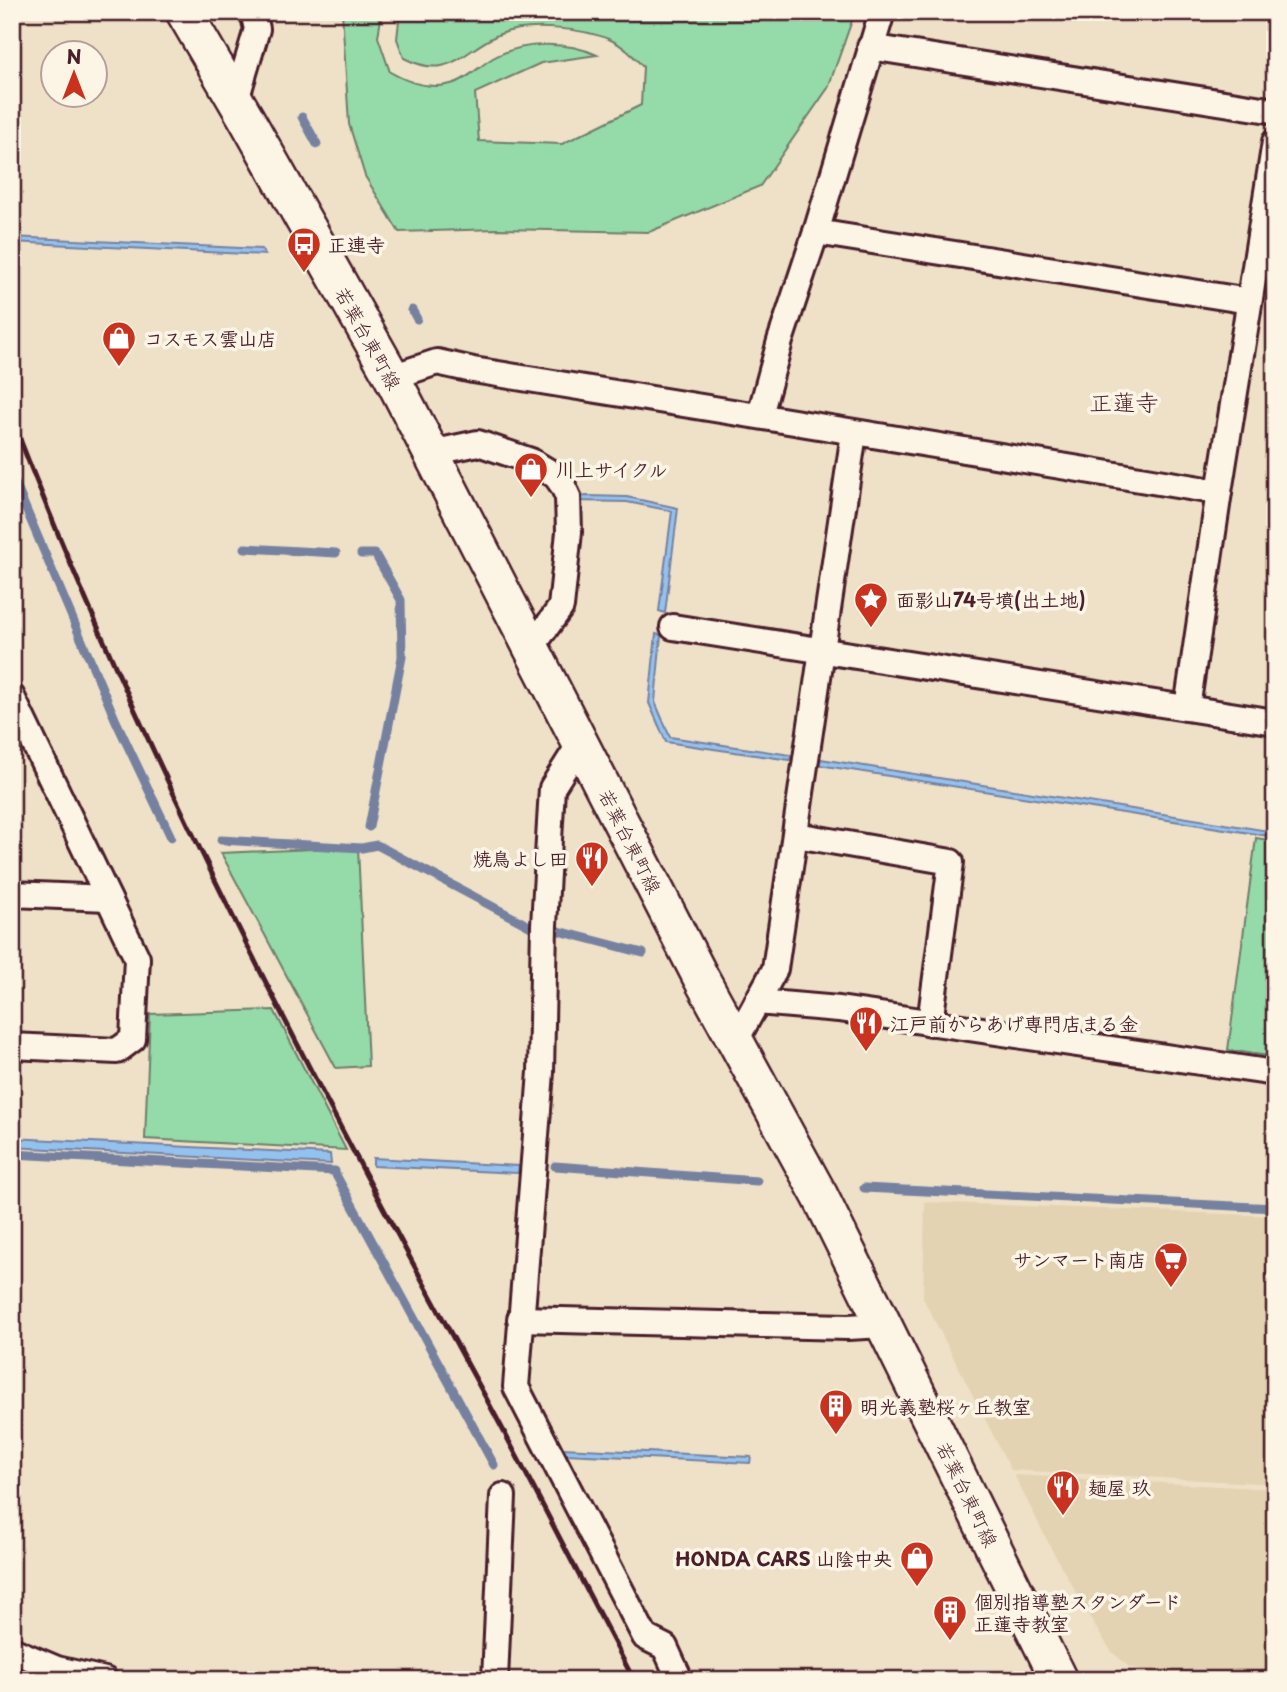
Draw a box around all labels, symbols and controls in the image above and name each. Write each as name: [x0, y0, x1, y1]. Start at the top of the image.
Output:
north arrow: [38, 38, 108, 108]
text: N: [66, 42, 82, 70]
bus stop icon: 正連寺: [285, 225, 323, 274]
place label: 正連寺: [328, 230, 385, 258]
street label: 若葉台東町線: [329, 281, 409, 395]
shop icon: コスモス雲山店: [100, 319, 138, 368]
place label: コスモス雲山店: [144, 324, 276, 352]
district label: 正蓮寺: [1090, 384, 1159, 419]
shop icon: 川上サイクル: [512, 450, 550, 499]
place label: 川上サイクル: [556, 455, 668, 483]
place icon: 面影山74号墳(出土地): [852, 580, 890, 629]
place label: 面影山74号墳(出土地): [896, 585, 1086, 613]
street label: 若葉台東町線: [593, 784, 669, 898]
restaurant icon: 焼鳥よし田: [573, 839, 611, 888]
place label: 焼鳥よし田: [473, 844, 568, 872]
restaurant icon: 江戸前からあげ専門店まる金: [847, 1004, 885, 1053]
place label: 江戸前からあげ専門店まる金: [890, 1009, 1138, 1037]
supermarket icon: サンマート南店: [1152, 1240, 1190, 1289]
place label: サンマート南店: [1013, 1245, 1146, 1273]
building icon: 明光義塾桜ヶ丘教室: [817, 1387, 855, 1436]
place label: 明光義塾桜ヶ丘教室: [860, 1392, 1031, 1420]
street label: 若葉台東町線: [930, 1437, 1006, 1551]
restaurant icon: 麺屋 玖: [1044, 1468, 1082, 1517]
place label: 麺屋 玖: [1088, 1473, 1151, 1501]
shop icon: HONDA CARS 山陰中央: [898, 1539, 936, 1588]
place label: HONDA CARS 山陰中央: [675, 1544, 892, 1572]
place label: 個別指導塾スタンダード 正蓮寺教室: [974, 1587, 1181, 1637]
building icon: 個別指導塾スタンダード 正蓮寺教室: [931, 1593, 969, 1642]

